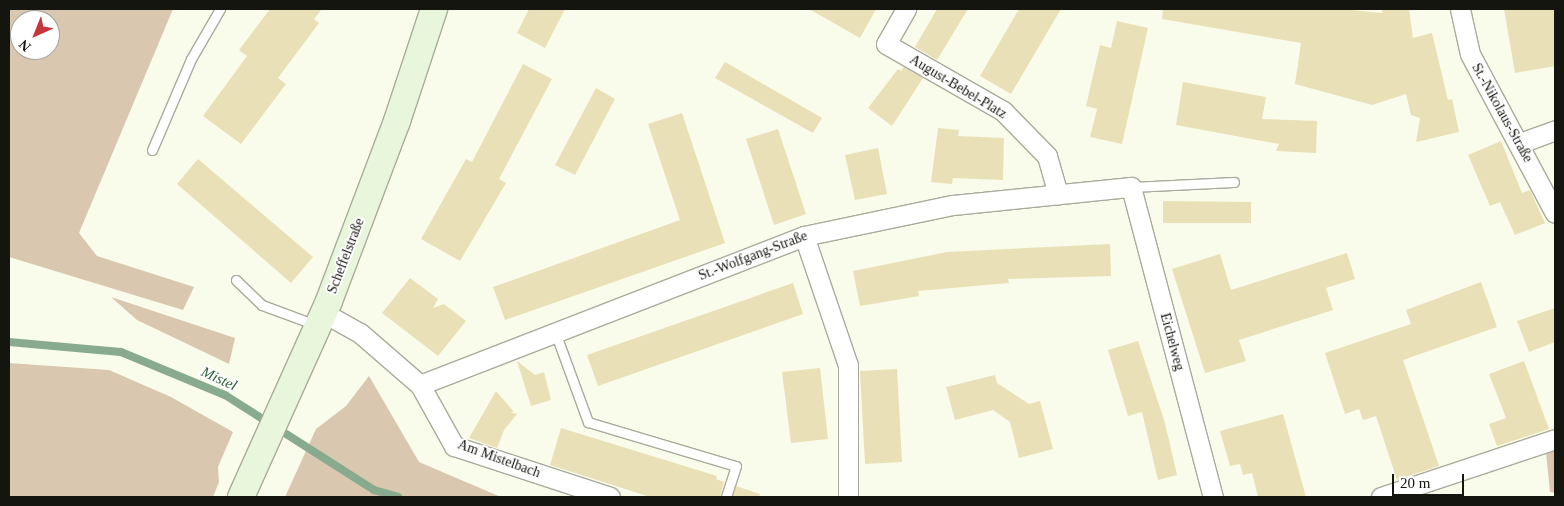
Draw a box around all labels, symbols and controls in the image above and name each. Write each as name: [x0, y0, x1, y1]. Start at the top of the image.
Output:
north arrow: [10, 10, 60, 60]
text: N: [16, 37, 34, 54]
street label: August-Bebel-Platz: [906, 51, 1010, 123]
street label: St.-Nikolaus-Straße: [1468, 60, 1536, 166]
street label: Scheffelstraße: [324, 216, 368, 296]
street label: St.-Wolfgang-Straße: [696, 228, 810, 284]
street label: Eichelweg: [1156, 311, 1188, 373]
water label: Mistel: [198, 363, 240, 395]
street label: Am Mistelbach: [455, 436, 543, 482]
scale bar: [1394, 464, 1466, 496]
text: 20 m: [1400, 475, 1430, 491]

